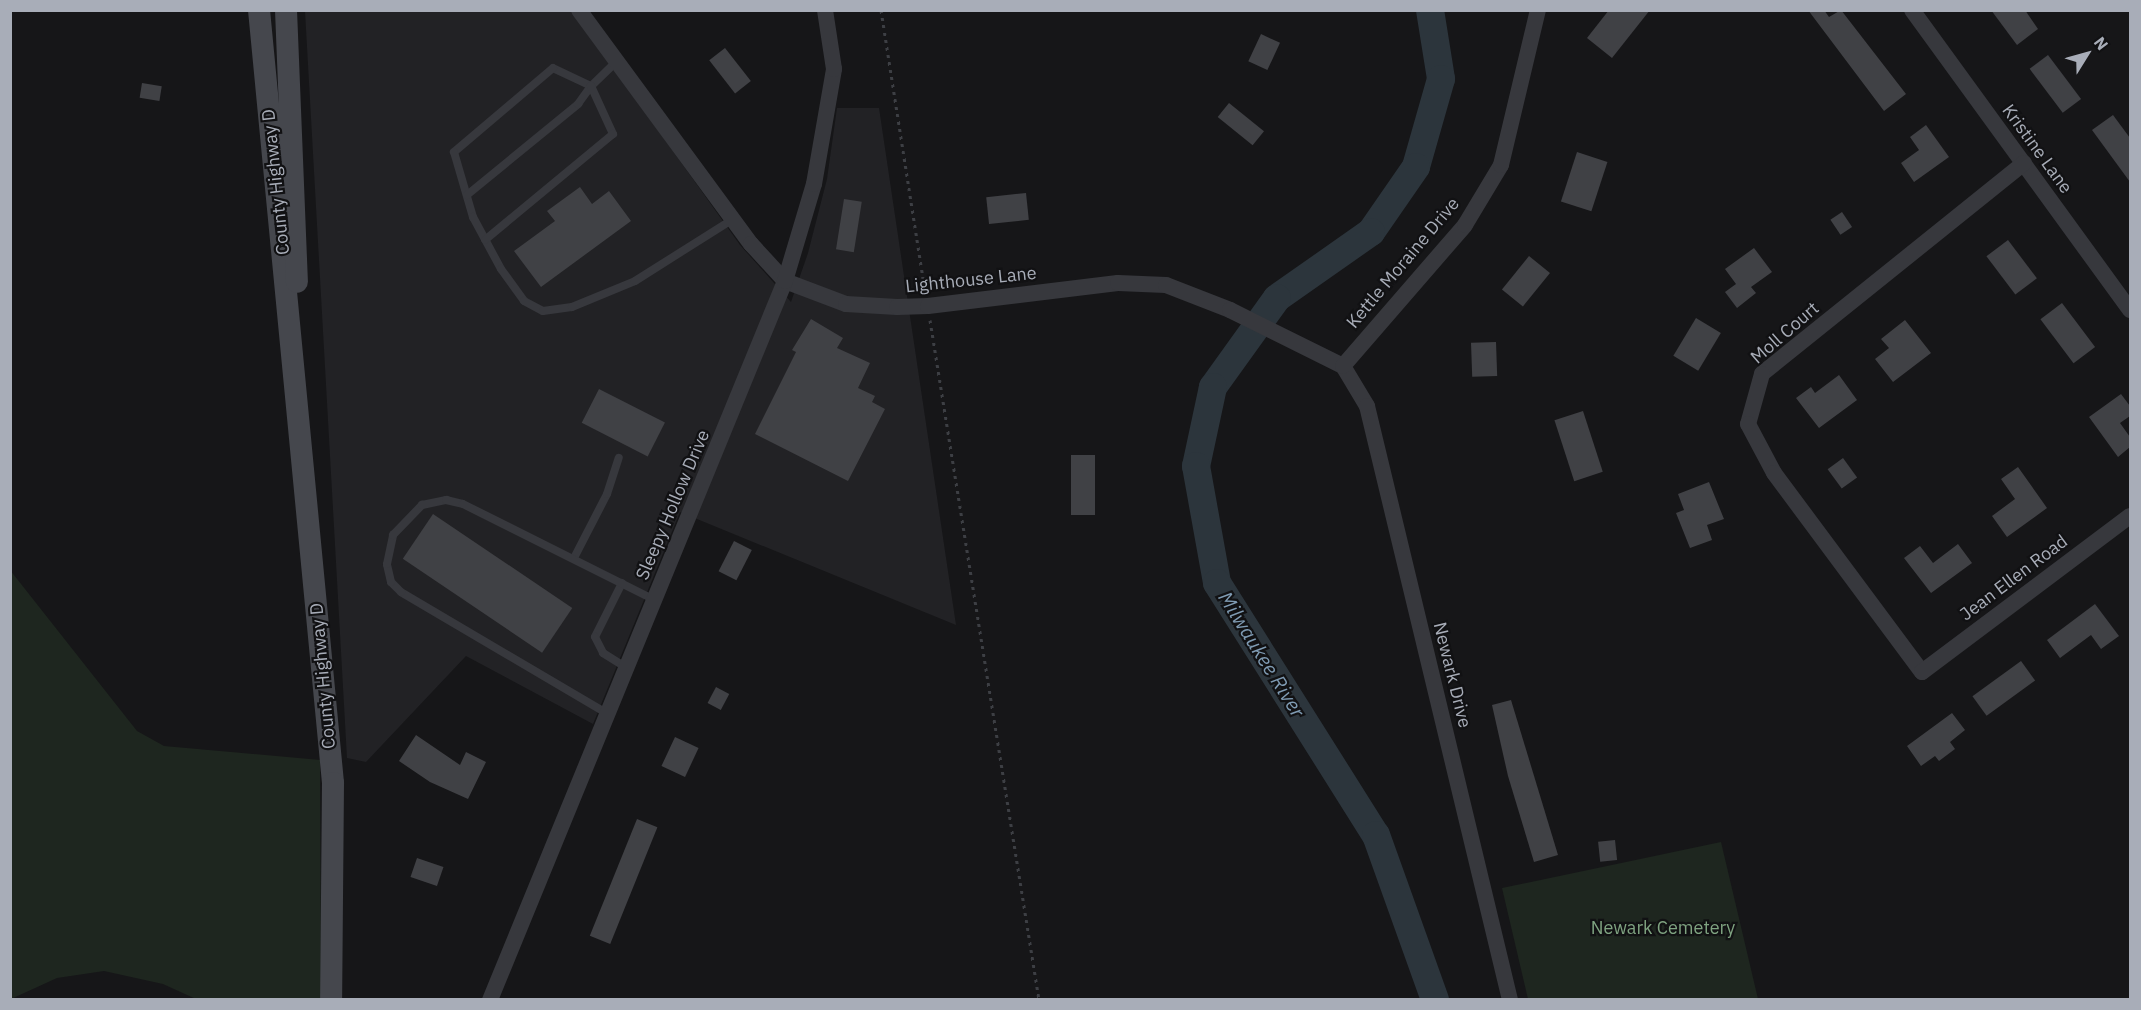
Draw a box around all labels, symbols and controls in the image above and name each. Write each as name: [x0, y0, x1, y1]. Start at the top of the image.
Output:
north arrow: [2057, 24, 2117, 84]
text: N: [2090, 33, 2113, 54]
street label: Kristine Lane: [1997, 100, 2077, 198]
street label: County Highway D: [258, 108, 294, 256]
street label: Kettle Moraine Drive: [1342, 193, 1464, 333]
street label: Lighthouse Lane: [904, 262, 1038, 298]
street label: Moll Court: [1747, 298, 1823, 368]
street label: Sleepy Hollow Drive: [632, 427, 714, 583]
street label: Jean Ellen Road: [1956, 531, 2072, 625]
water label: Milwaukee River: [1214, 587, 1310, 721]
street label: County Highway D: [306, 602, 340, 750]
street label: Newark Drive: [1428, 620, 1476, 730]
park label: Newark Cemetery: [1591, 917, 1735, 939]

